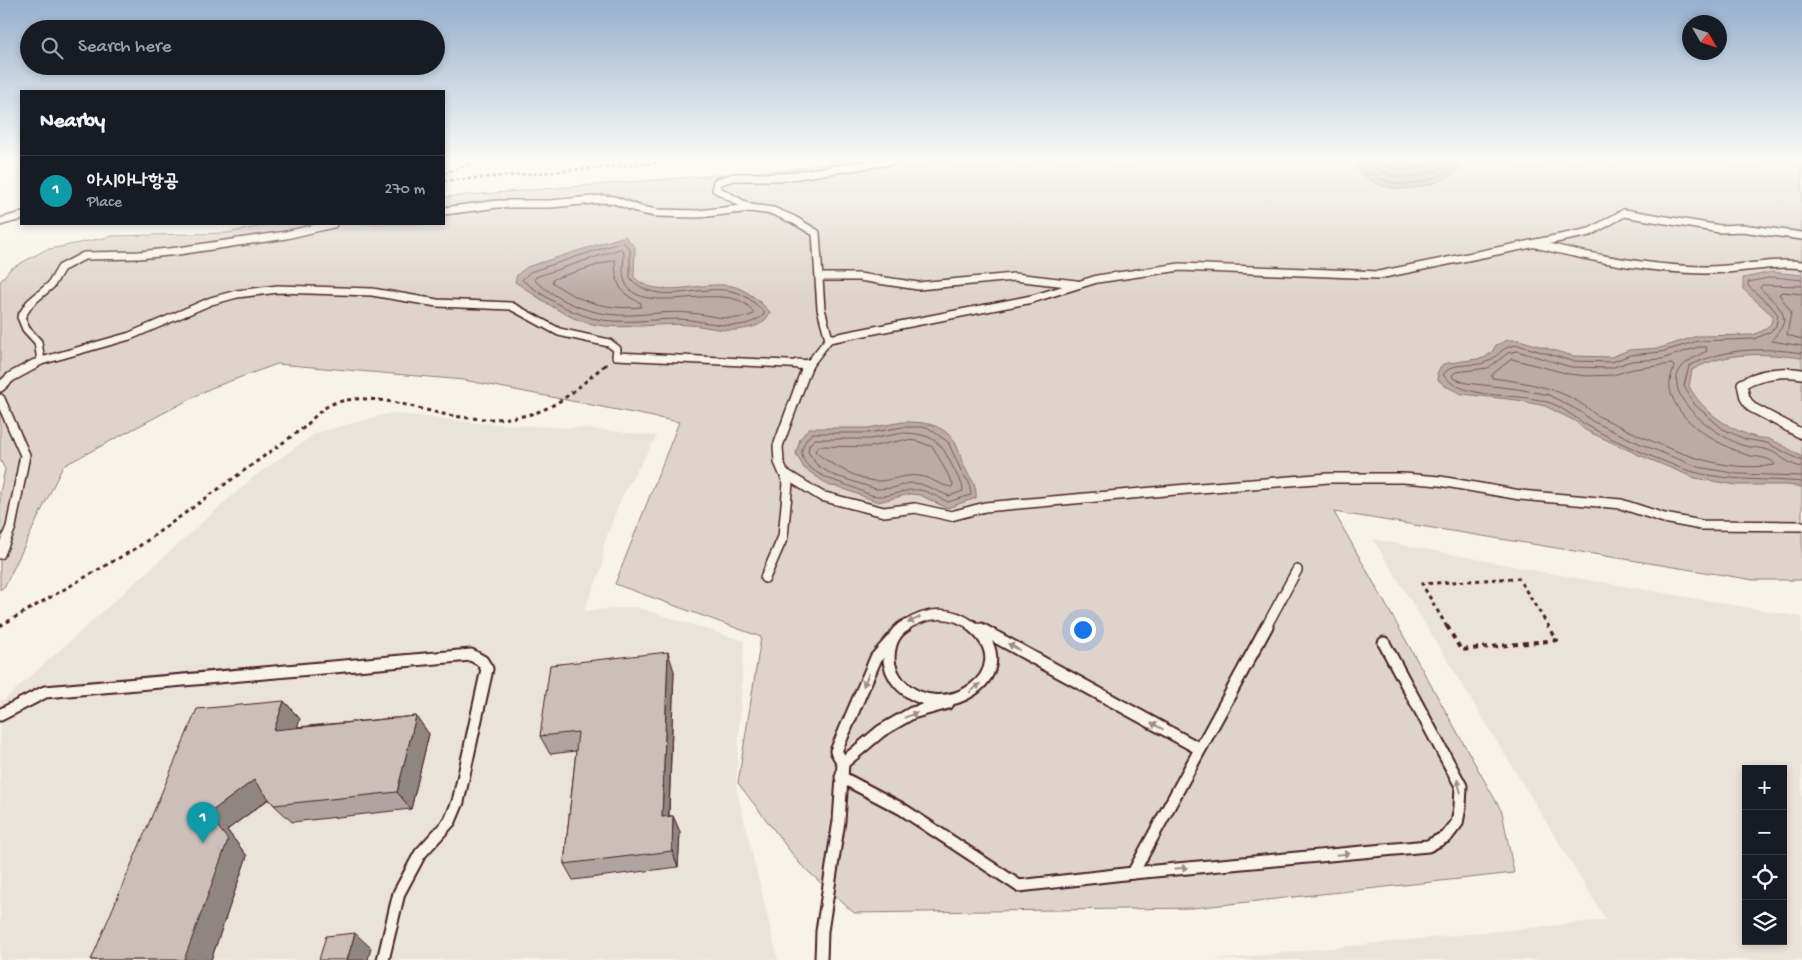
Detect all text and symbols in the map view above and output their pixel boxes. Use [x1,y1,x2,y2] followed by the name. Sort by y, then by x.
[1682,15,1727,60] north arrow
[20,20,445,75] search box
[38,34,66,62] icon: search
[78,36,172,59] text: Search here
[40,110,105,135] text: Nearby
[87,171,179,194] text: 아시아나항공
[53,181,59,200] text: 1
[385,181,425,200] text: 270 m
[87,194,122,213] text: Place
[907,616,921,624] one-way arrow
[1070,617,1096,643] your location
[1008,643,1021,652] one-way arrow
[862,673,870,688] one-way arrow
[969,682,981,694] one-way arrow
[904,711,919,719] one-way arrow
[1150,721,1164,730] one-way arrow
[1742,765,1787,945] map controls
[1742,765,1787,810] button: +
[1455,778,1463,794] one-way arrow
[187,802,219,843] pin: 1
[1742,810,1787,855] button: −
[1335,849,1351,857] one-way arrow
[1742,855,1787,900] button: locate
[1173,864,1189,872] one-way arrow
[1742,900,1787,945] button: layers

